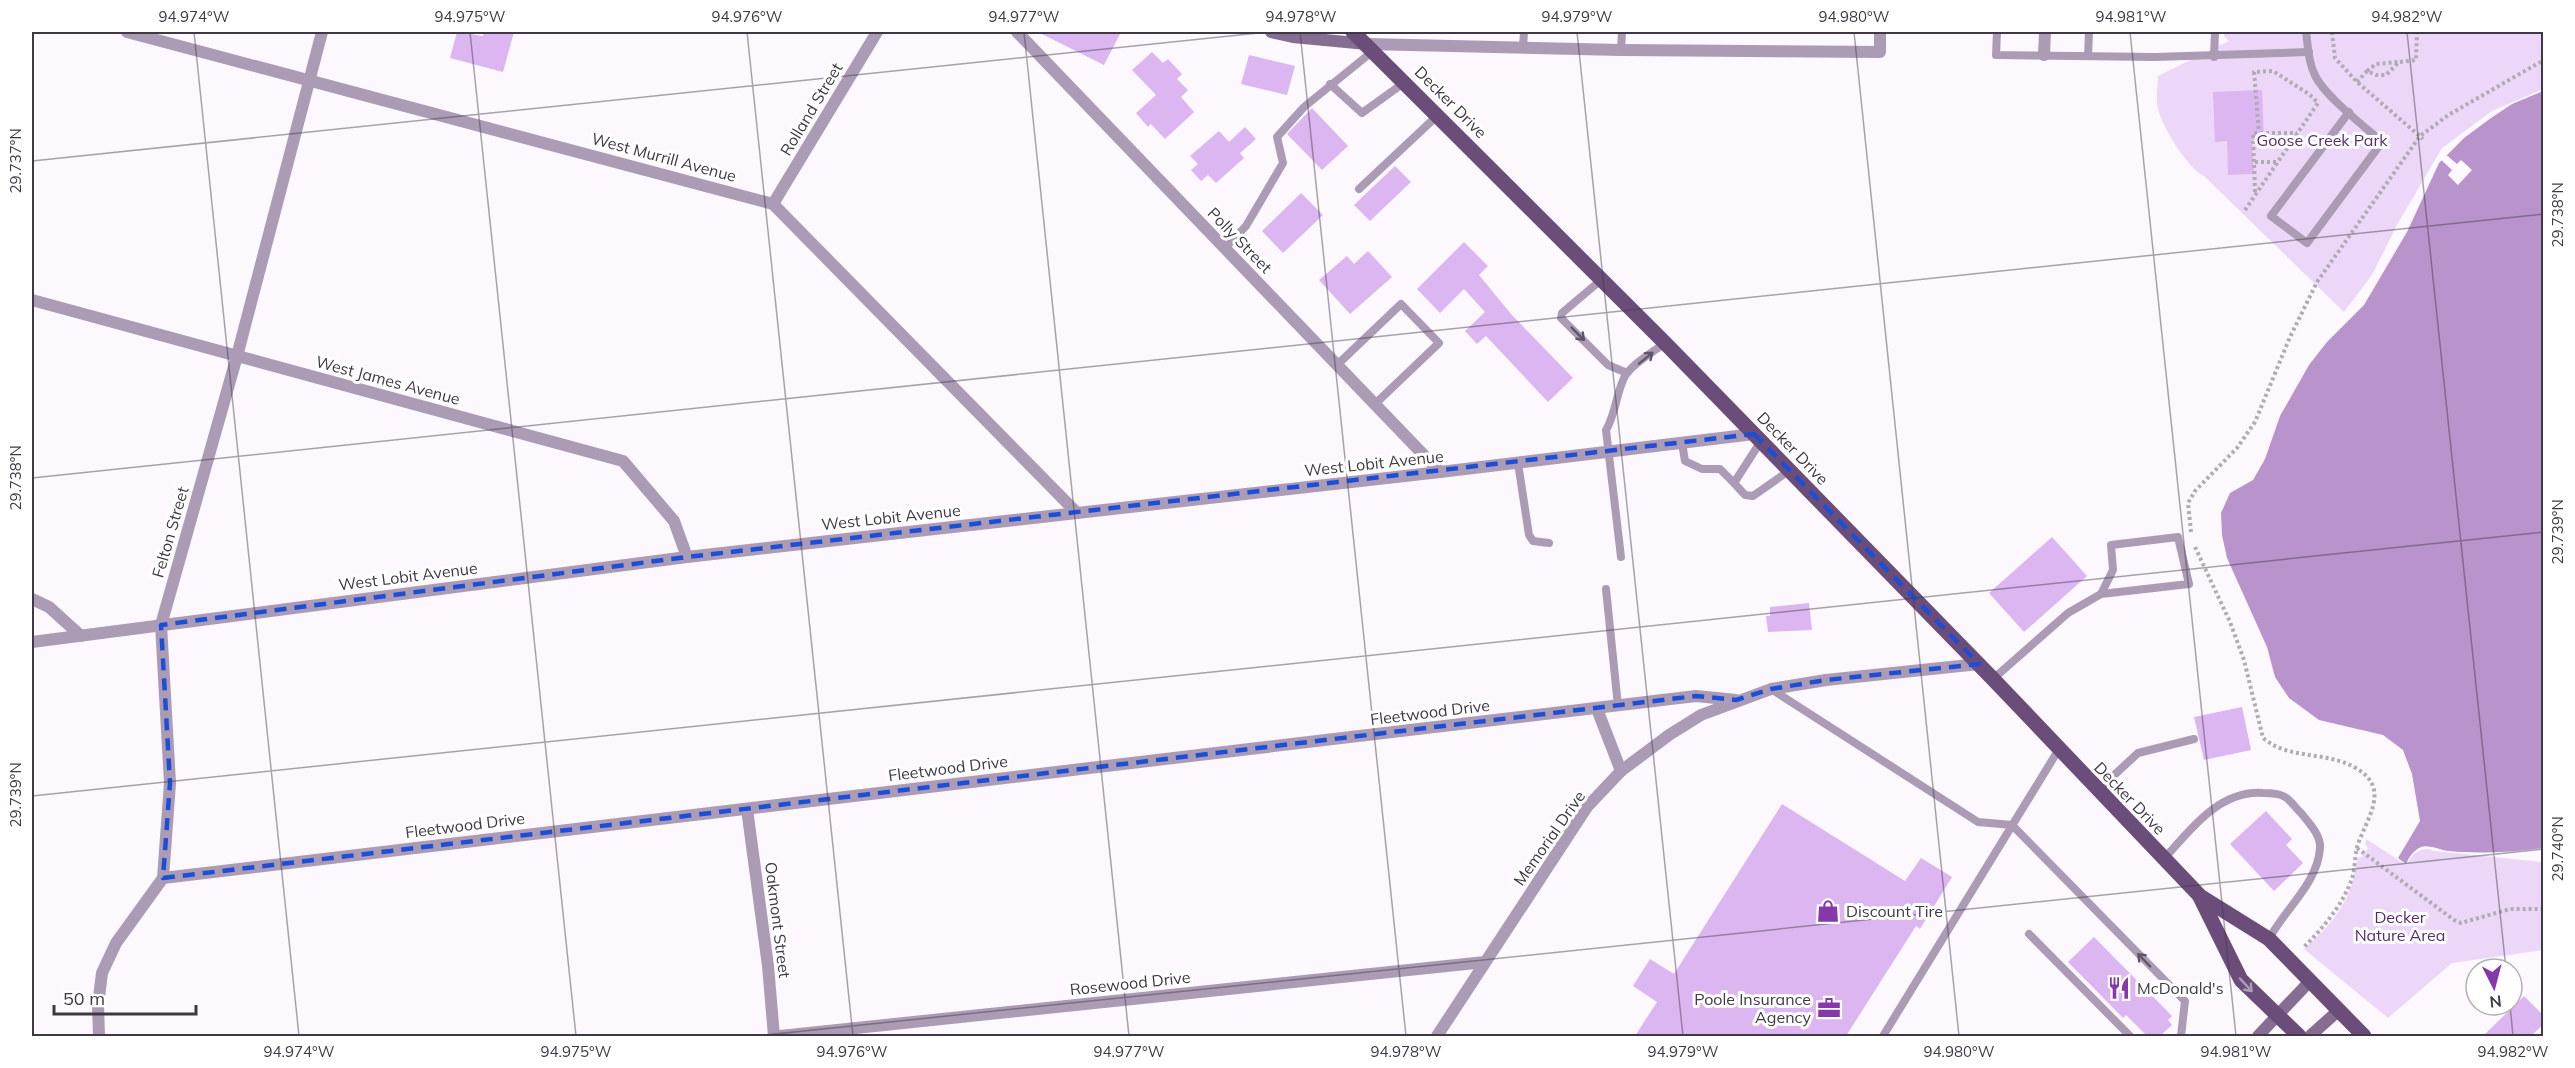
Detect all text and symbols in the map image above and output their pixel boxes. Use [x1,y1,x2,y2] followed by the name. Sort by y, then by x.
[159,7,230,26] text: 94.974°W
[435,7,506,26] text: 94.975°W
[712,7,783,26] text: 94.976°W
[989,7,1060,26] text: 94.977°W
[1266,7,1337,26] text: 94.978°W
[1542,7,1613,26] text: 94.979°W
[1819,7,1890,26] text: 94.980°W
[2096,7,2167,26] text: 94.981°W
[2372,7,2443,26] text: 94.982°W
[775,59,847,159] street label: Rolland Street
[1411,62,1491,142] street label: Decker Drive
[6,128,25,194] text: 29.737°N
[589,128,739,186] street label: West Murrill Avenue
[2257,130,2388,150] park label: Goose Creek Park
[2548,182,2567,248] text: 29.738°N
[1204,203,1277,277] street label: Polly Street
[1570,327,1585,342] one-way arrow
[314,351,462,409] street label: West James Avenue
[1638,351,1653,365] one-way arrow
[1753,407,1833,489] street label: Decker Drive
[6,445,25,511] text: 29.738°N
[1303,446,1445,480] street label: West Lobit Avenue
[147,484,193,580] street label: Felton Street
[2548,499,2567,565] text: 29.739°N
[820,500,962,534] street label: West Lobit Avenue
[337,558,479,594] street label: West Lobit Avenue
[1369,695,1491,729] street label: Fleetwood Drive
[887,751,1009,785] street label: Fleetwood Drive
[2090,757,2170,839] street label: Decker Drive
[6,762,25,828] text: 29.739°N
[1509,787,1589,889] street label: Memorial Drive
[404,808,526,842] street label: Fleetwood Drive
[2548,816,2567,882] text: 29.740°N
[761,861,795,980] street label: Oakmont Street
[1815,898,1841,924] shop icon: Discount Tire
[1846,901,1943,921] place label: Discount Tire
[2355,907,2445,945] park label: Decker Nature Area
[2137,952,2151,967] one-way arrow
[2464,957,2524,1017] north arrow
[1069,967,1191,999] street label: Rosewood Drive
[2106,975,2132,1001] restaurant icon: McDonald's
[2239,977,2253,992] one-way arrow
[54,978,196,1016] scale bar
[2137,978,2224,998] place label: McDonald's
[63,987,105,1010] text: 50 m
[1694,989,1811,1027] place label: Poole Insurance Agency
[2489,991,2503,1012] text: N
[1816,995,1842,1021] office icon: Poole Insurance Agency
[264,1042,335,1061] text: 94.974°W
[541,1042,612,1061] text: 94.975°W
[817,1042,888,1061] text: 94.976°W
[1094,1042,1165,1061] text: 94.977°W
[1371,1042,1442,1061] text: 94.978°W
[1648,1042,1719,1061] text: 94.979°W
[1924,1042,1995,1061] text: 94.980°W
[2201,1042,2272,1061] text: 94.981°W
[2478,1042,2549,1061] text: 94.982°W

